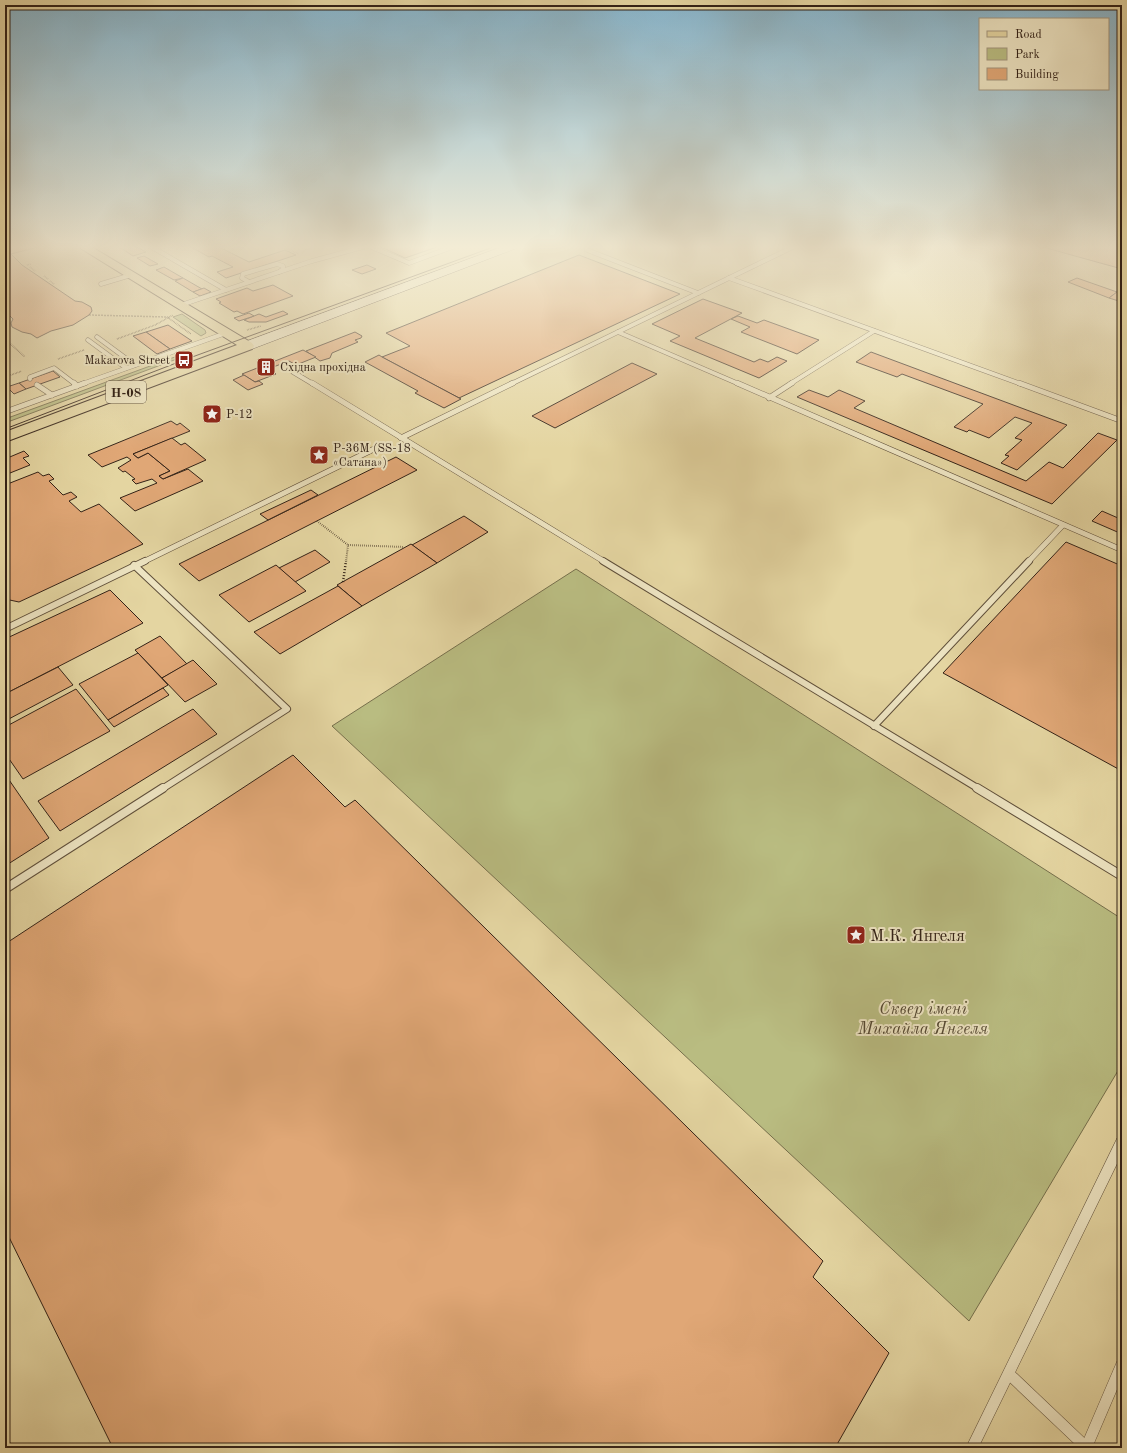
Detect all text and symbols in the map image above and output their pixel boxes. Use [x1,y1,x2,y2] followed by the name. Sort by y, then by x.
[979,18,1109,90] legend
[1015,29,1042,41] text: Road
[1015,49,1040,61] text: Park
[1015,69,1059,81] text: Building
[173,349,195,371] bus stop icon: Makarova Street
[84,355,170,367] place label: Makarova Street
[255,356,277,378] building icon: Східна прохідна
[280,361,366,374] place label: Східна прохідна
[106,381,146,403] road number: Н-08
[201,403,223,425] place icon: Р-12
[226,409,253,421] place label: Р-12
[333,442,411,469] place label: Р-36М (SS-18 «Сатана»)
[308,444,330,466] place icon: Р-36М (SS-18 «Сатана»)
[845,924,867,946] place icon: М.К. Янгеля
[870,928,965,945] place label: М.К. Янгеля
[857,1001,988,1038] park label: Сквер імені Михайла Янгеля

